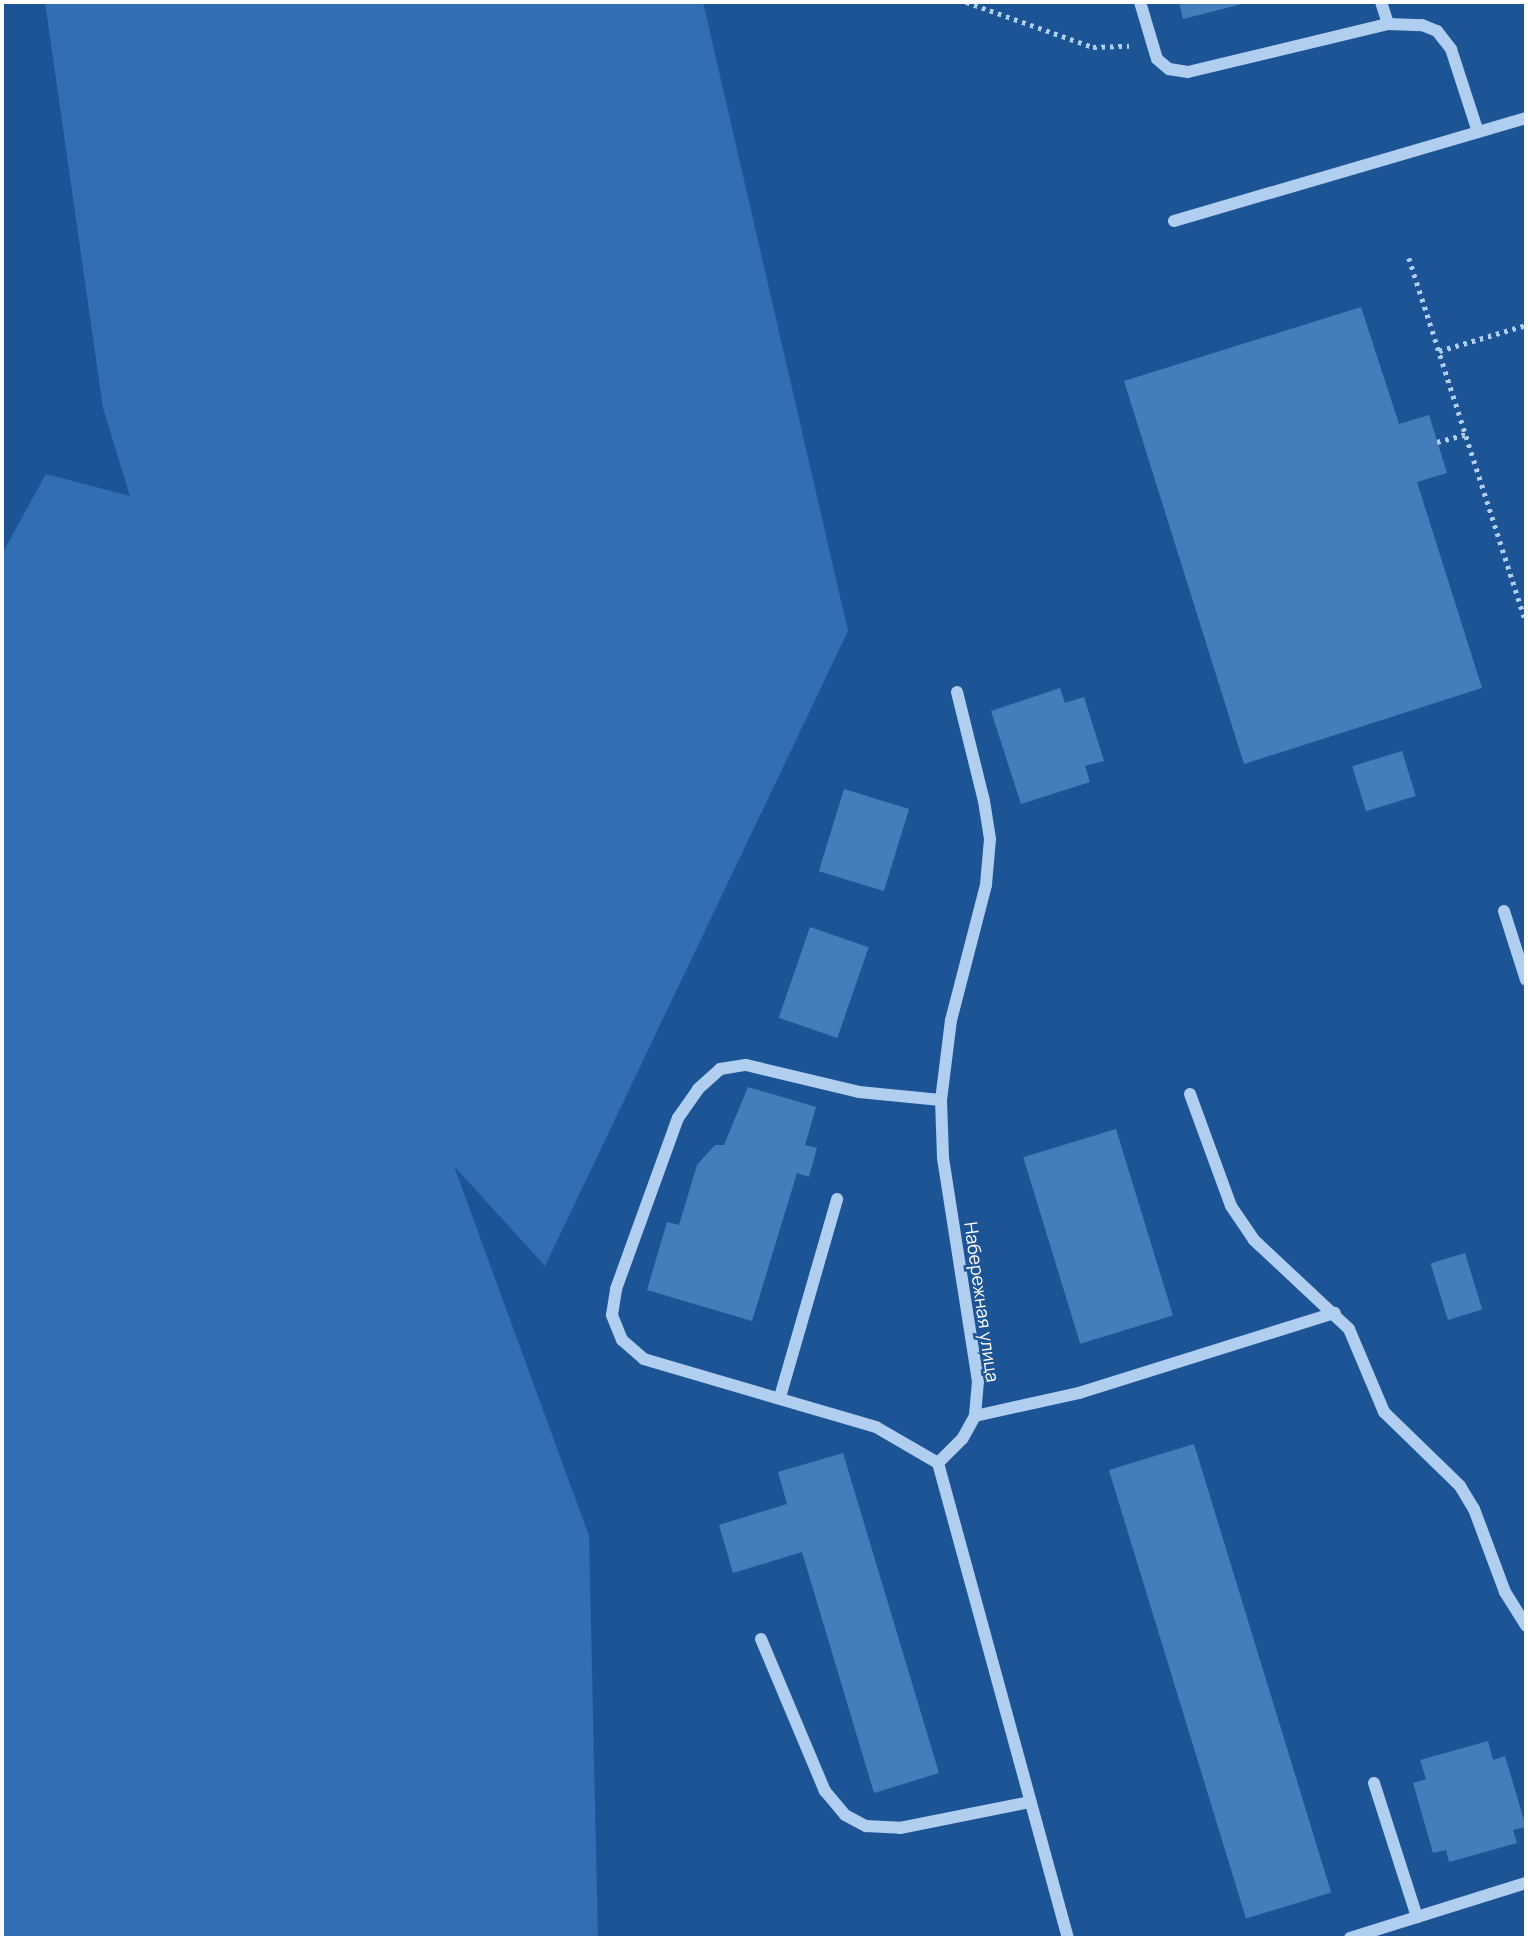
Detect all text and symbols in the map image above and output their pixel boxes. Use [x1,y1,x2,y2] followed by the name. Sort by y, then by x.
[960,1220,1004,1384] street label: Набережная улица

